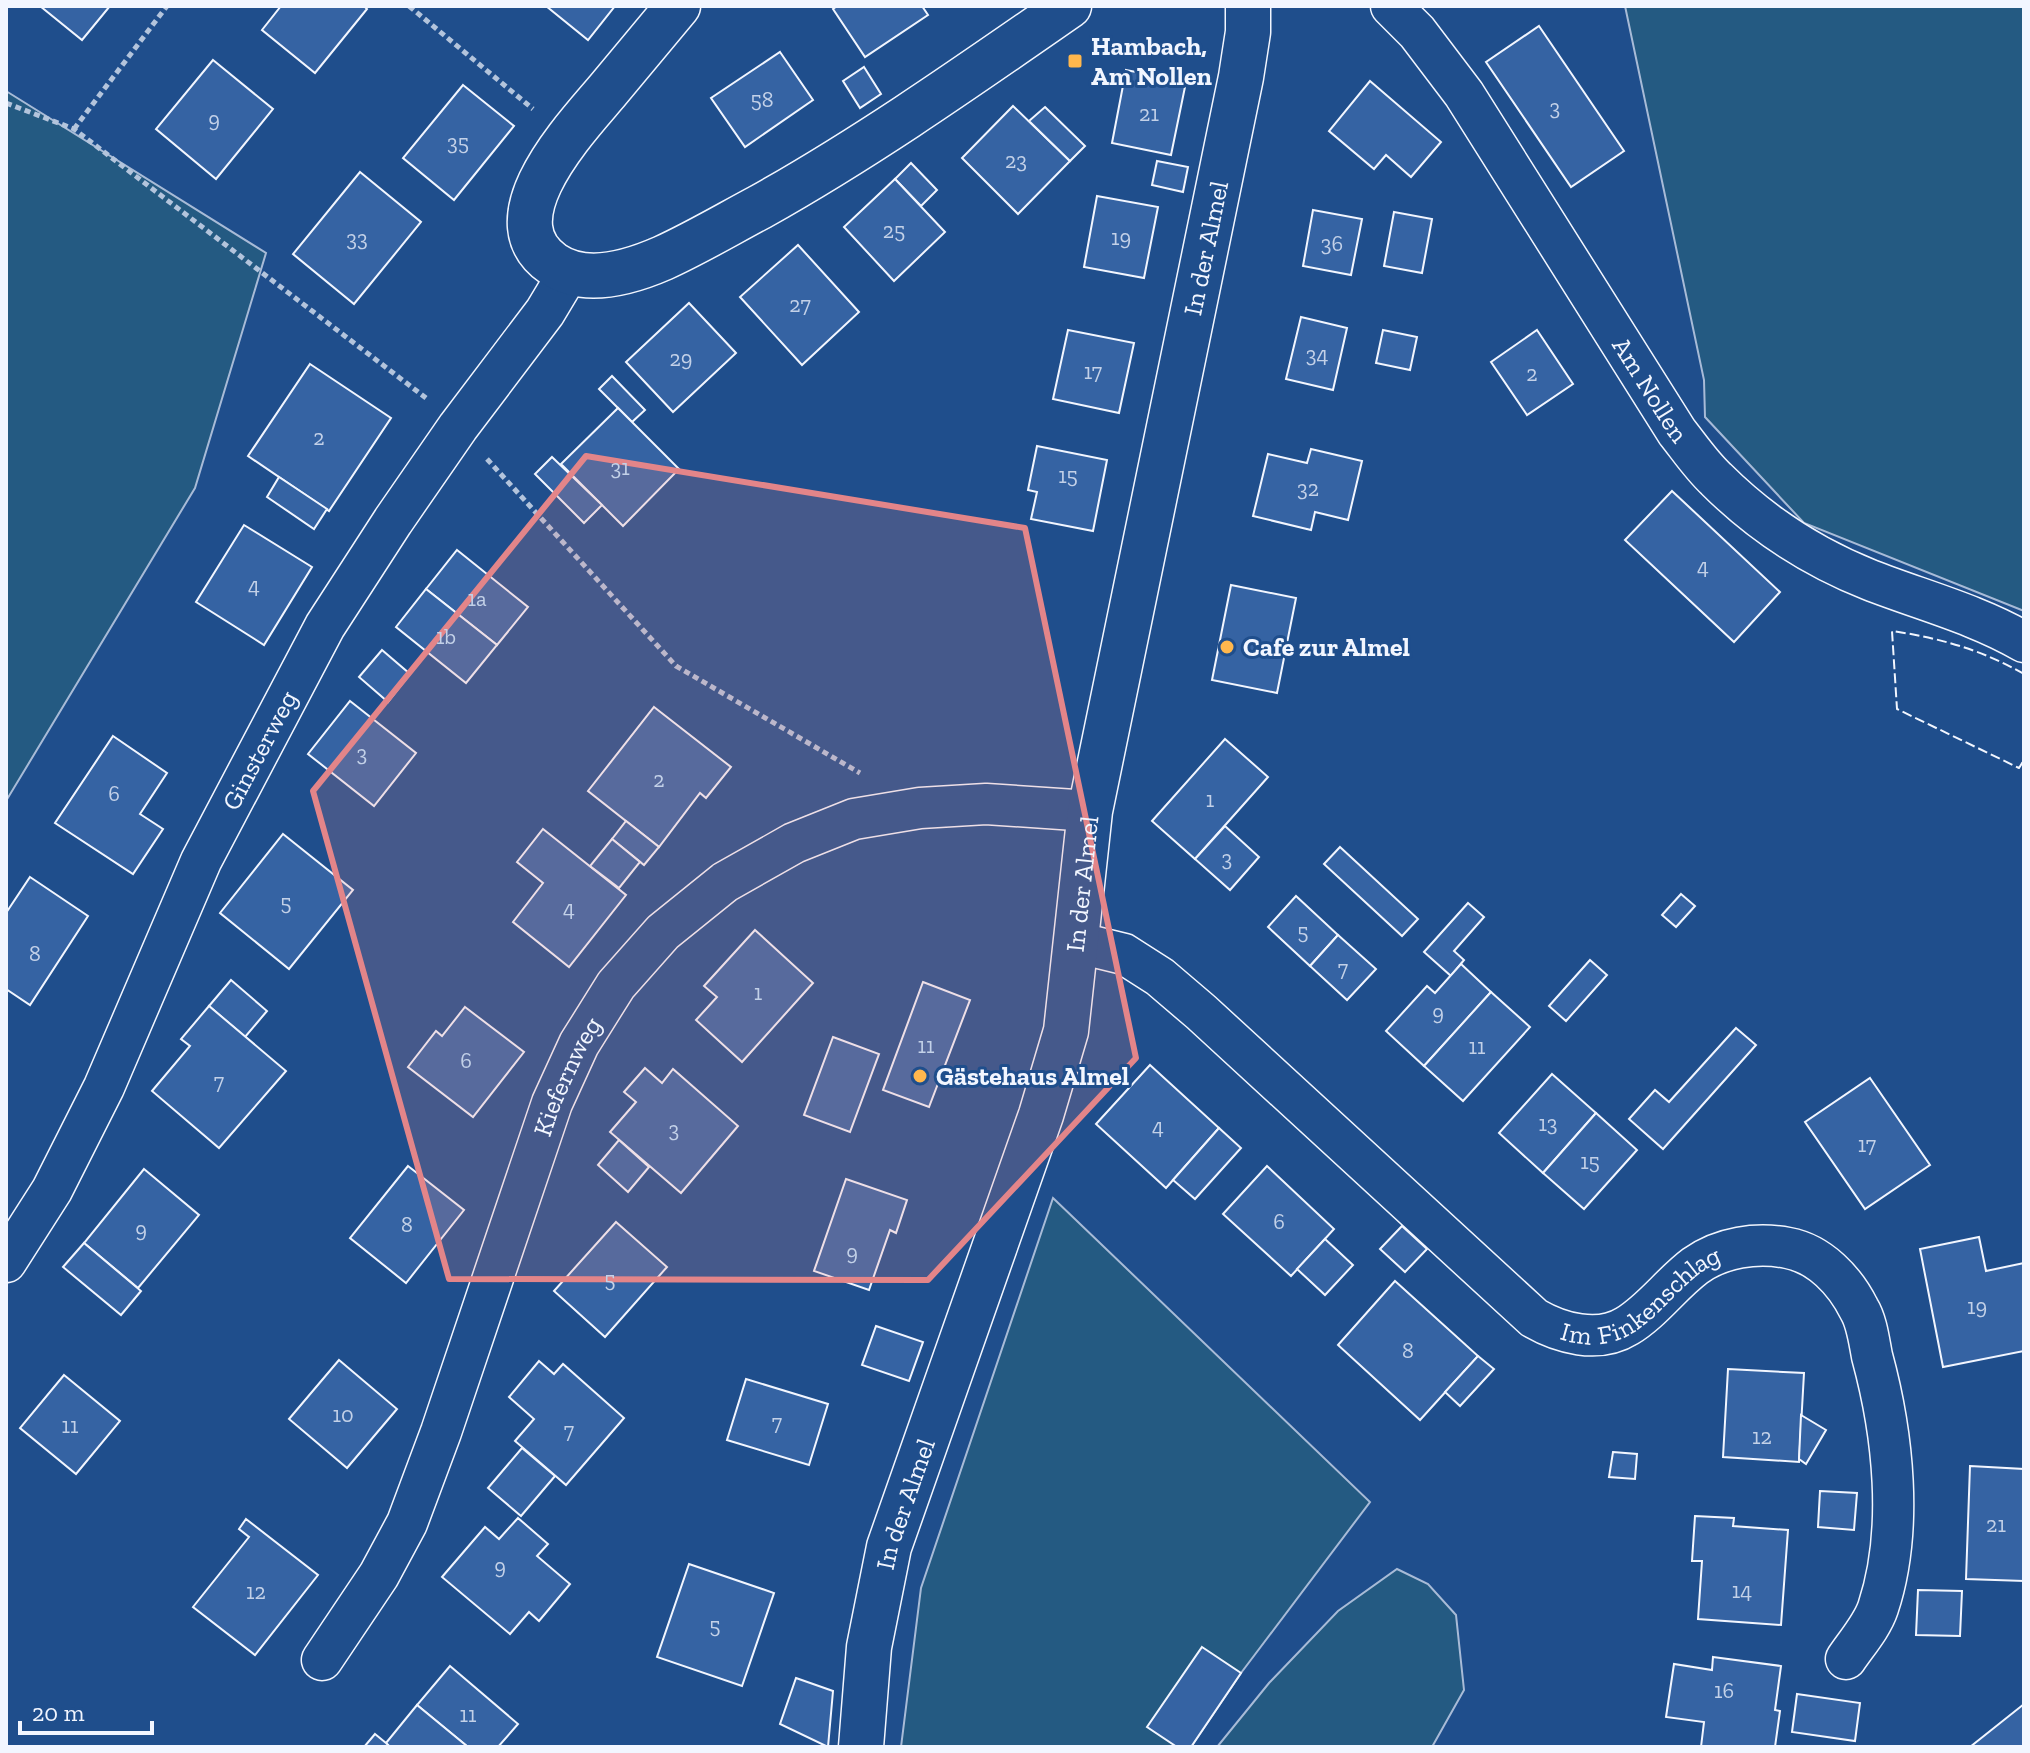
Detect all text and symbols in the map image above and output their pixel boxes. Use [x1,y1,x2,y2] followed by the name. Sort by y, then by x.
[1091,30,1213,92] place label: Hambach, Am Nollen
[1066,52,1084,70] marker: Hambach, Am Nollen
[750,86,774,113] house number: 58
[1550,94,1560,121] house number: 3
[1139,100,1159,127] house number: 21
[208,106,220,133] house number: 9
[447,129,469,156] house number: 35
[1005,147,1027,174] house number: 23
[1176,178,1235,318] street label: In der Almel
[883,217,905,244] house number: 25
[1111,224,1131,251] house number: 19
[346,225,368,252] house number: 33
[1321,230,1343,257] house number: 36
[789,291,811,318] house number: 27
[1605,331,1695,449] street label: Am Nollen
[1306,341,1328,368] house number: 34
[669,345,693,372] house number: 29
[1084,358,1103,385] house number: 17
[1526,360,1538,387] house number: 2
[313,424,325,451] house number: 2
[610,454,630,481] house number: 31
[1058,462,1078,489] house number: 15
[1297,475,1319,502] house number: 32
[1697,553,1709,580] house number: 4
[248,572,260,599] house number: 4
[467,585,487,612] house number: 1a
[436,623,456,650] house number: 1b
[1243,631,1410,663] place label: Cafe zur Almel
[1218,638,1236,656] marker: Cafe zur Almel
[215,685,304,815] street label: Ginsterweg
[357,740,367,767] house number: 3
[653,766,665,793] house number: 2
[108,780,120,807] house number: 6
[1206,786,1215,813] house number: 1
[1059,814,1105,953] street label: In der Almel
[1222,845,1232,872] house number: 3
[280,889,292,916] house number: 5
[563,895,575,922] house number: 4
[1297,918,1309,945] house number: 5
[29,940,41,967] house number: 8
[1338,955,1349,982] house number: 7
[754,979,763,1006] house number: 1
[1432,999,1444,1026] house number: 9
[526,1011,608,1140] street label: Kiefernweg
[918,1032,935,1059] house number: 11
[1469,1033,1486,1060] house number: 11
[460,1047,472,1074] house number: 6
[936,1060,1129,1092] place label: Gästehaus Almel
[911,1067,929,1085] marker: Gästehaus Almel
[214,1068,225,1095] house number: 7
[1538,1110,1558,1137] house number: 13
[1152,1113,1164,1140] house number: 4
[669,1116,679,1143] house number: 3
[1858,1131,1877,1158] house number: 17
[1580,1148,1600,1175] house number: 15
[1273,1208,1285,1235] house number: 6
[401,1211,413,1238] house number: 8
[135,1216,147,1243] house number: 9
[846,1239,858,1266] house number: 9
[1557,1239,1725,1352] street label: Im Finkenschlag
[604,1266,616,1293] house number: 5
[1967,1293,1987,1320] house number: 19
[1402,1337,1414,1364] house number: 8
[332,1401,354,1428] house number: 10
[772,1409,783,1436] house number: 7
[62,1412,79,1439] house number: 11
[564,1417,575,1444] house number: 7
[1752,1423,1772,1450] house number: 12
[869,1434,942,1572] street label: In der Almel
[1986,1511,2006,1538] house number: 21
[494,1553,506,1580] house number: 9
[1732,1577,1752,1604] house number: 14
[246,1578,266,1605] house number: 12
[709,1612,721,1639] house number: 5
[1714,1677,1734,1704] house number: 16
[20,1685,152,1735] scale bar
[32,1698,85,1727] text: 20 m
[460,1701,477,1728] house number: 11

